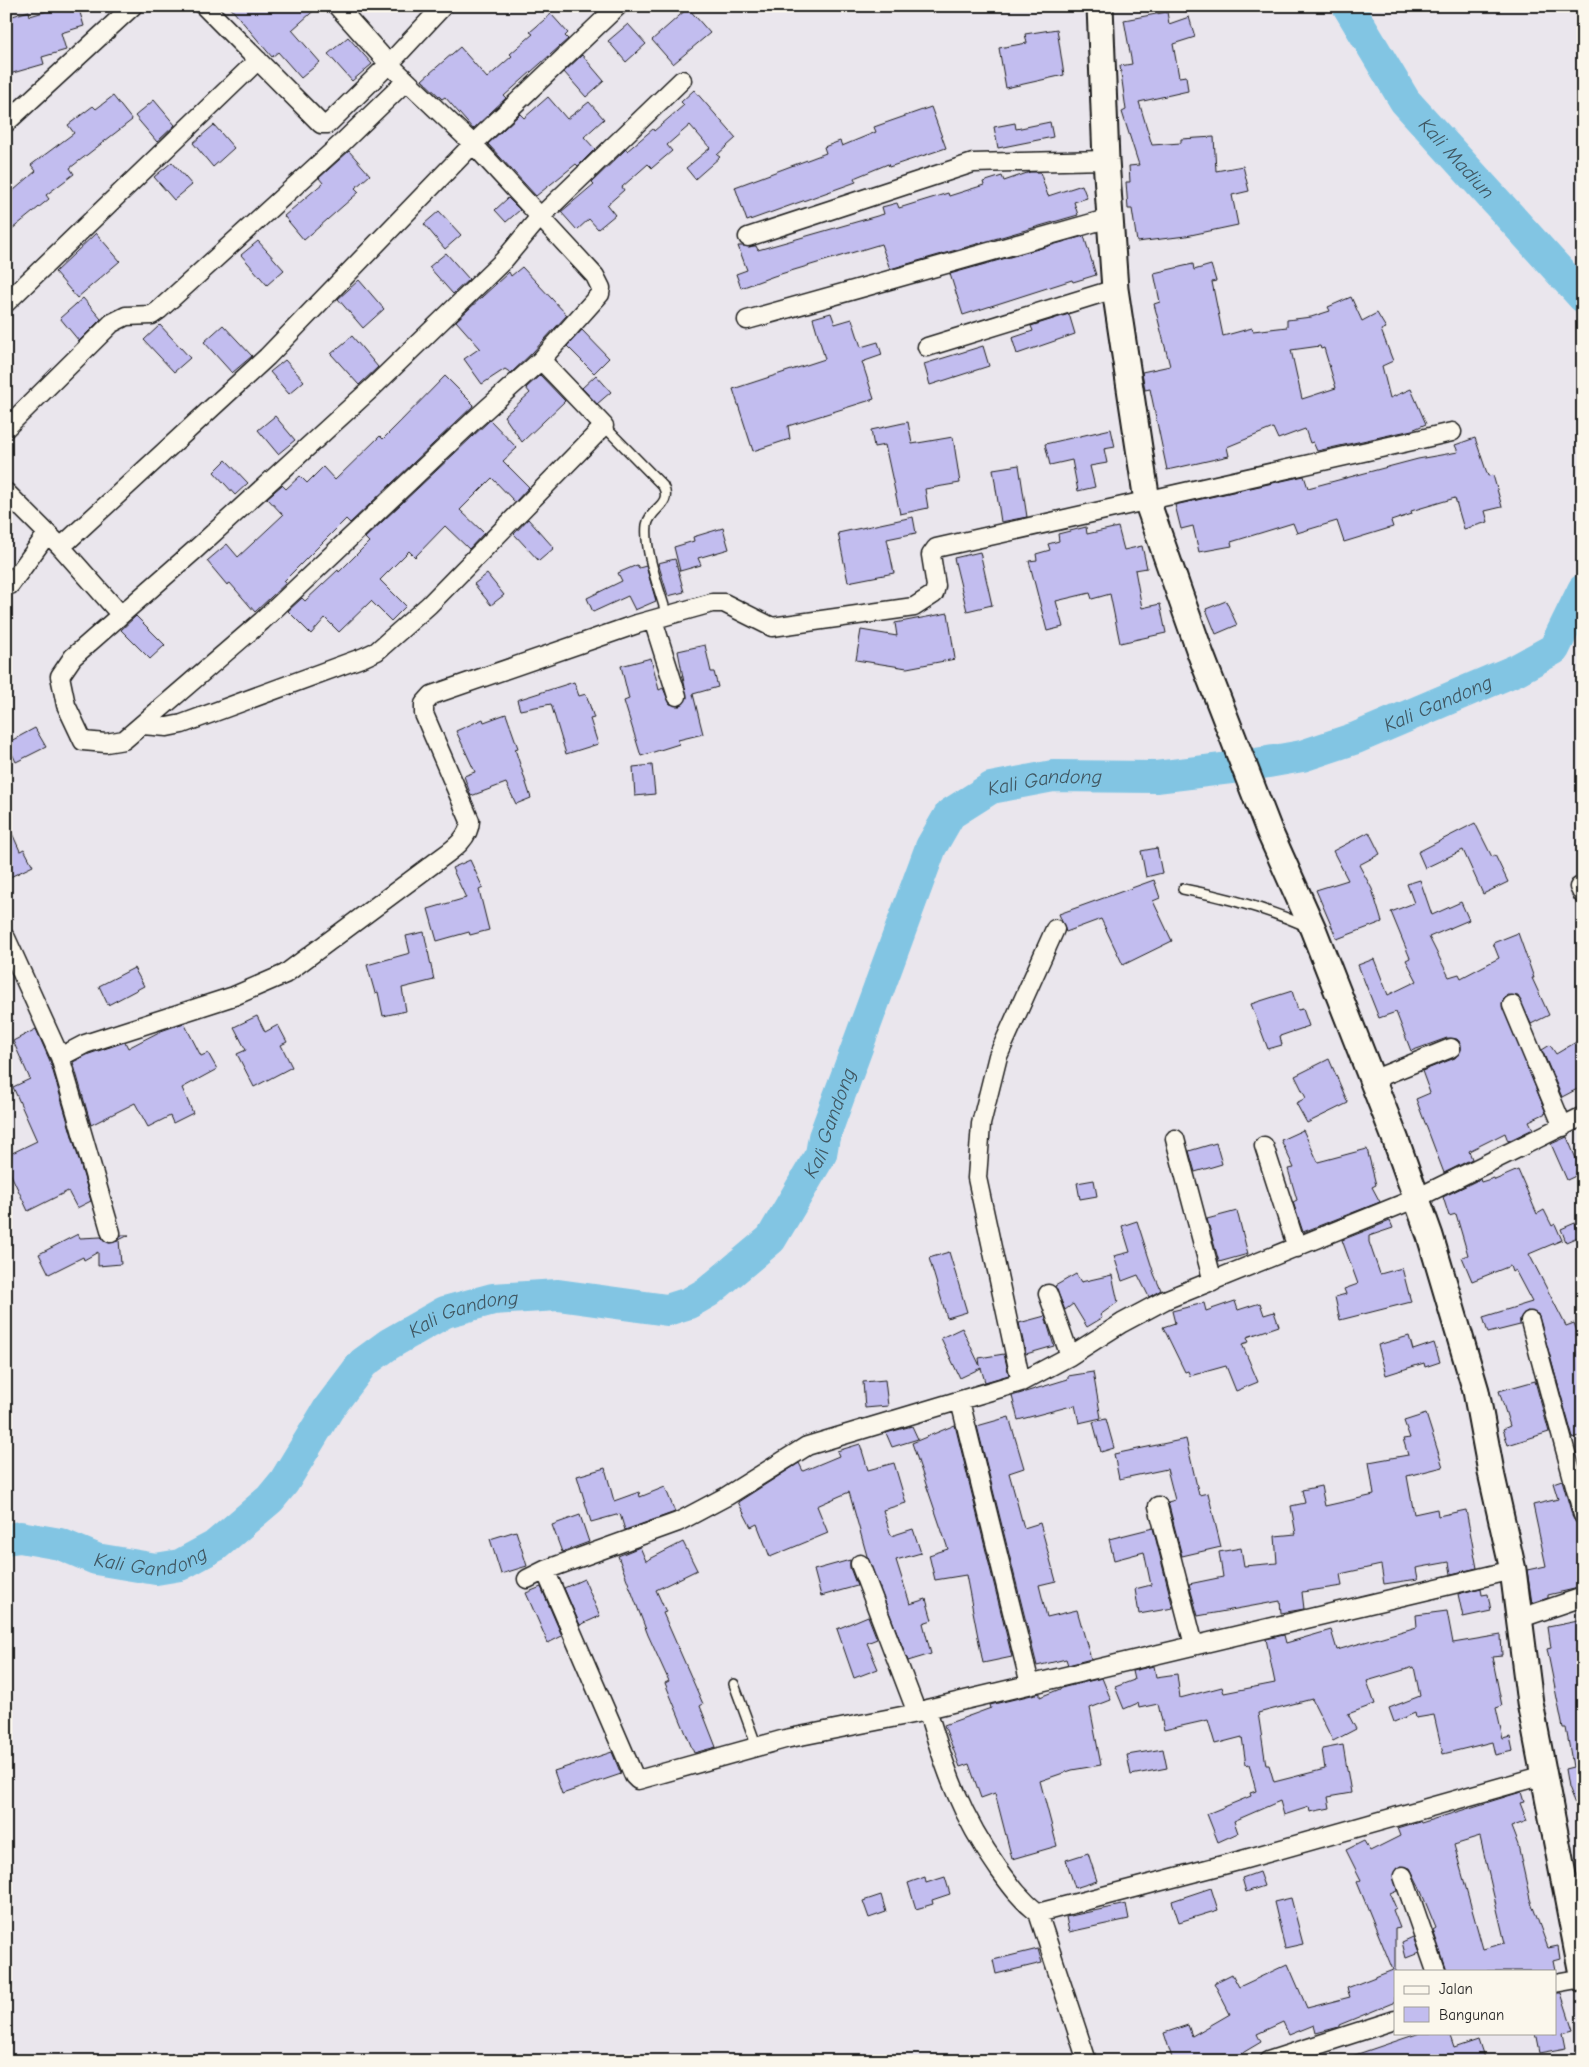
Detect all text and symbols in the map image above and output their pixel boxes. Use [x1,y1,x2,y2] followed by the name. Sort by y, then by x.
[1414,113,1499,203] water label: Kali Madiun
[1380,670,1495,736] water label: Kali Gandong
[985,764,1102,800] water label: Kali Gandong
[798,1065,860,1182] water label: Kali Gandong
[404,1286,519,1342] water label: Kali Gandong
[93,1541,211,1580] water label: Kali Gandong
[1394,1970,1556,2034] legend
[1439,1980,1473,1998] text: Jalan
[1439,2006,1504,2024] text: Bangunan

